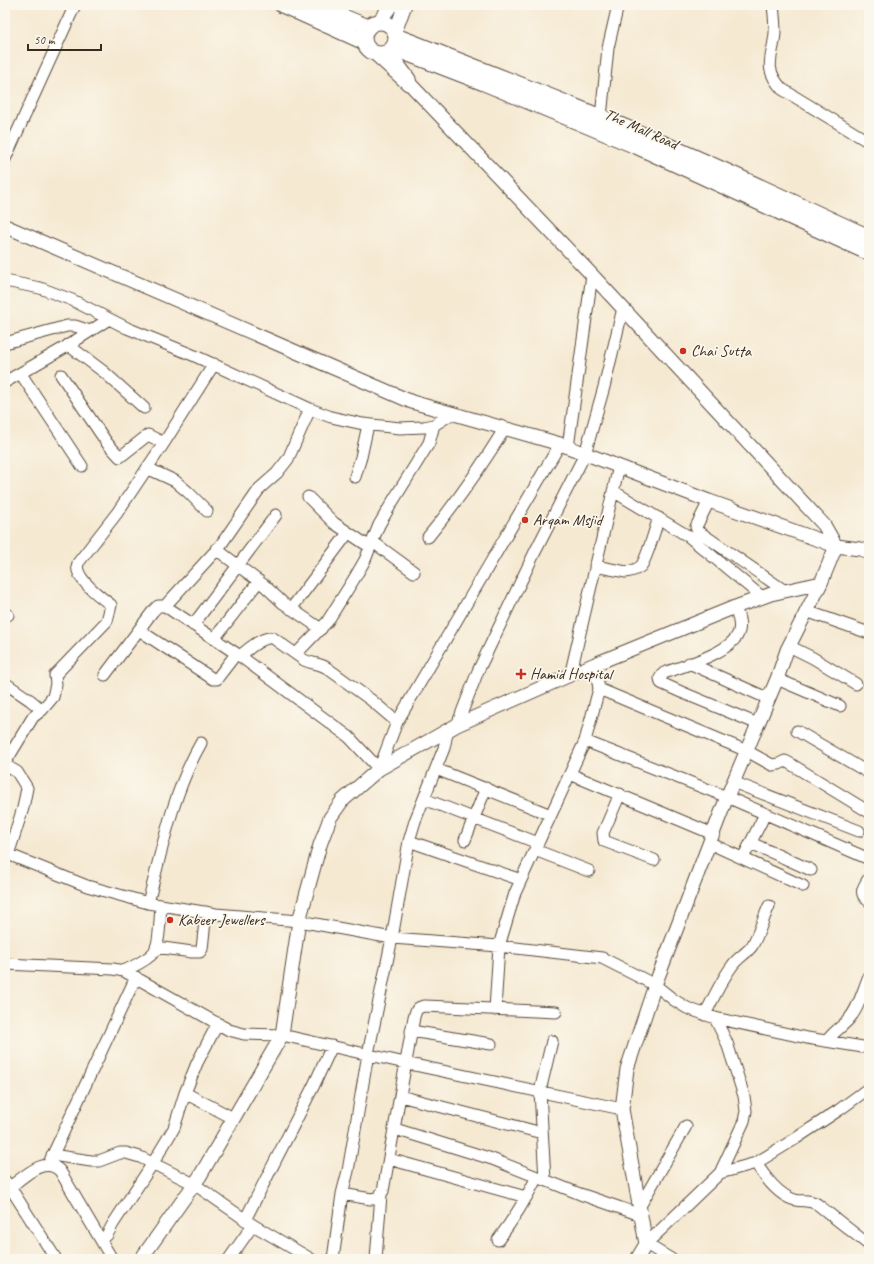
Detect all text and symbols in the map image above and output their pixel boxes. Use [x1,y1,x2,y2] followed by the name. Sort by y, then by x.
[28,26,101,52] scale bar
[34,32,56,48] text: 50 m
[601,104,683,155] street label: The Mall Road
[691,341,752,361] place label: Chai Sutta
[678,346,688,356] marker: Chai Sutta
[533,510,605,530] place label: Arqam Msjid
[520,515,530,525] marker: Arqam Msjid
[530,664,615,684] place label: Hamid Hospital
[515,668,527,680] marker: Hamid Hospital
[178,910,266,930] place label: Kabeer Jewellers
[165,915,175,925] marker: Kabeer Jewellers

